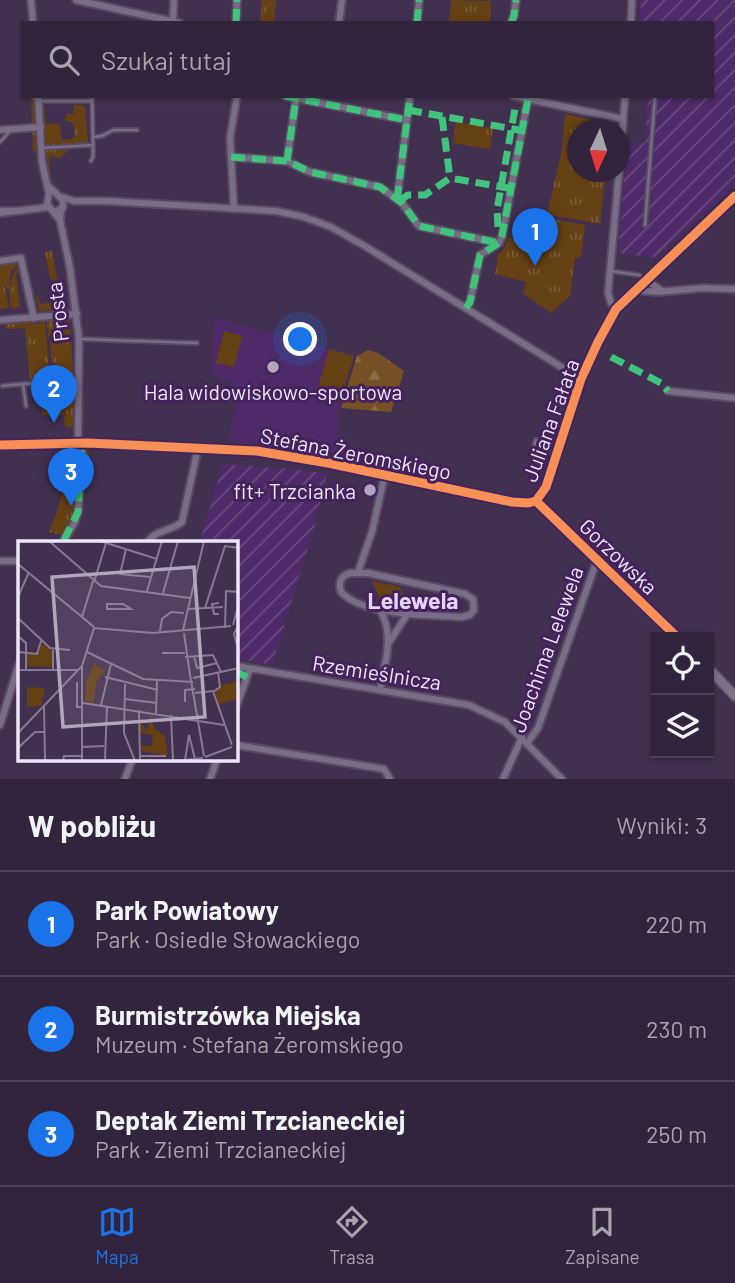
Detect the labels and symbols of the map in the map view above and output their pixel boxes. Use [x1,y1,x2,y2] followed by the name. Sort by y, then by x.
[567,119,630,182] north arrow
[512,208,558,266] pin: 1
[41,281,73,343] street label: Prosta
[283,322,317,356] your location
[516,355,584,485] street label: Juliana Fałata
[265,359,281,375] marker: Hala widowiskowo-sportowa
[31,365,77,423] pin: 2
[144,379,402,404] place label: Hala widowiskowo-sportowa
[259,422,453,484] street label: Stefana Żeromskiego
[48,448,94,506] pin: 3
[234,478,356,503] place label: fit+ Trzcianka
[362,482,378,498] marker: fit+ Trzcianka
[575,513,663,599] street label: Gorzowska
[18,541,238,762] inset map
[504,563,588,735] street label: Joachima Lelewela
[368,586,458,614] district label: Lelewela
[311,649,443,695] street label: Rzemieślnicza

